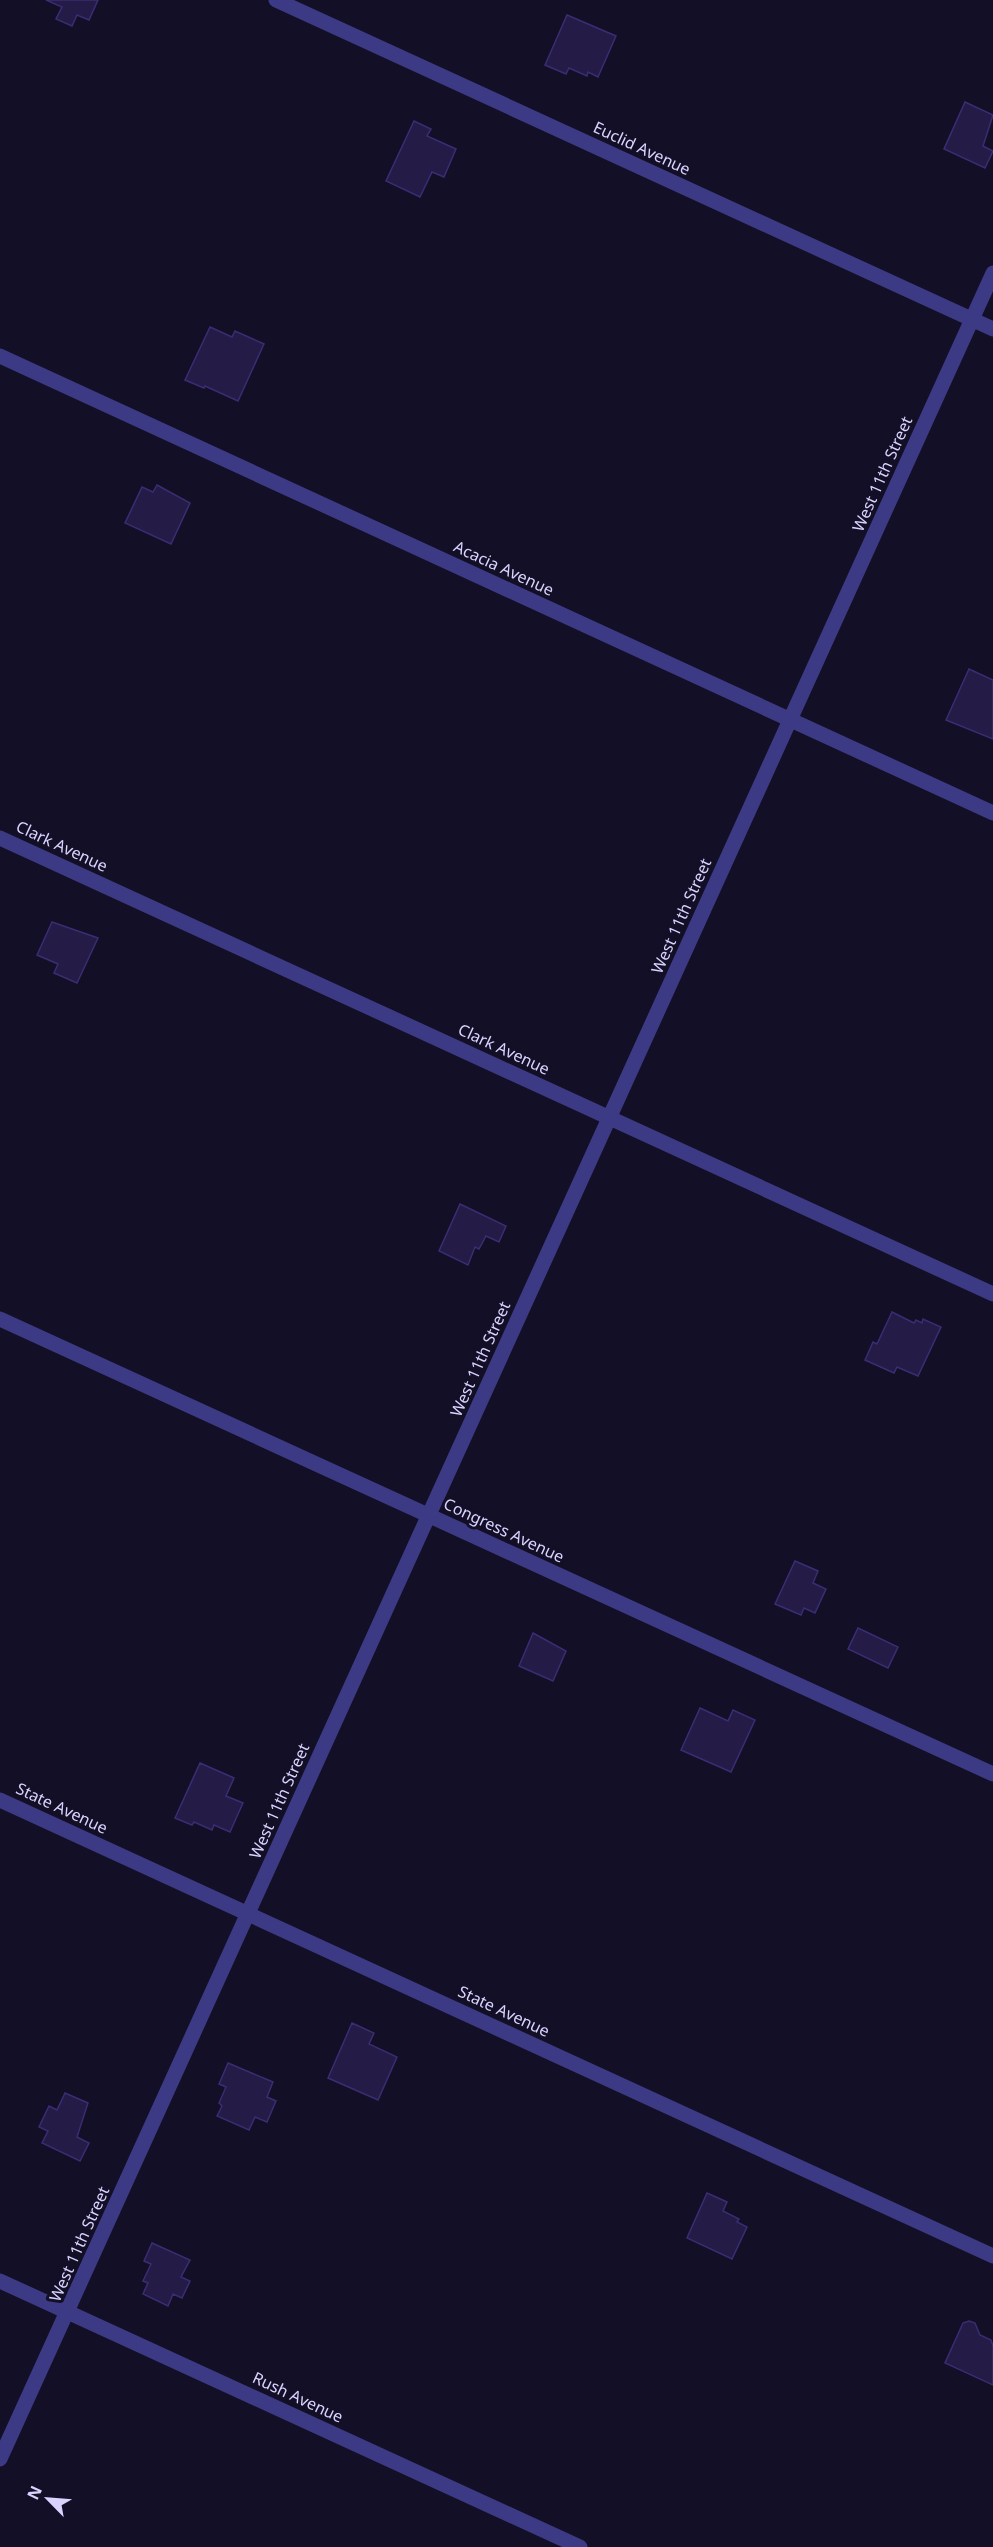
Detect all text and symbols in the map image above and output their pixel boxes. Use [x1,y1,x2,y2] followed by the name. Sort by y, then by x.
[590,116,694,180] street label: Euclid Avenue
[847,413,917,535] street label: West 11th Street
[450,535,558,601] street label: Acacia Avenue
[13,815,111,877] street label: Clark Avenue
[646,855,716,977] street label: West 11th Street
[455,1018,553,1080] street label: Clark Avenue
[445,1298,515,1420] street label: West 11th Street
[440,1492,568,1568] street label: Congress Avenue
[244,1740,314,1862] street label: West 11th Street
[13,1777,111,1839] street label: State Avenue
[455,1980,553,2042] street label: State Avenue
[44,2183,114,2305] street label: West 11th Street
[249,2366,347,2428] street label: Rush Avenue
[18,2469,78,2529] north arrow
[22,2482,47,2503] text: N

